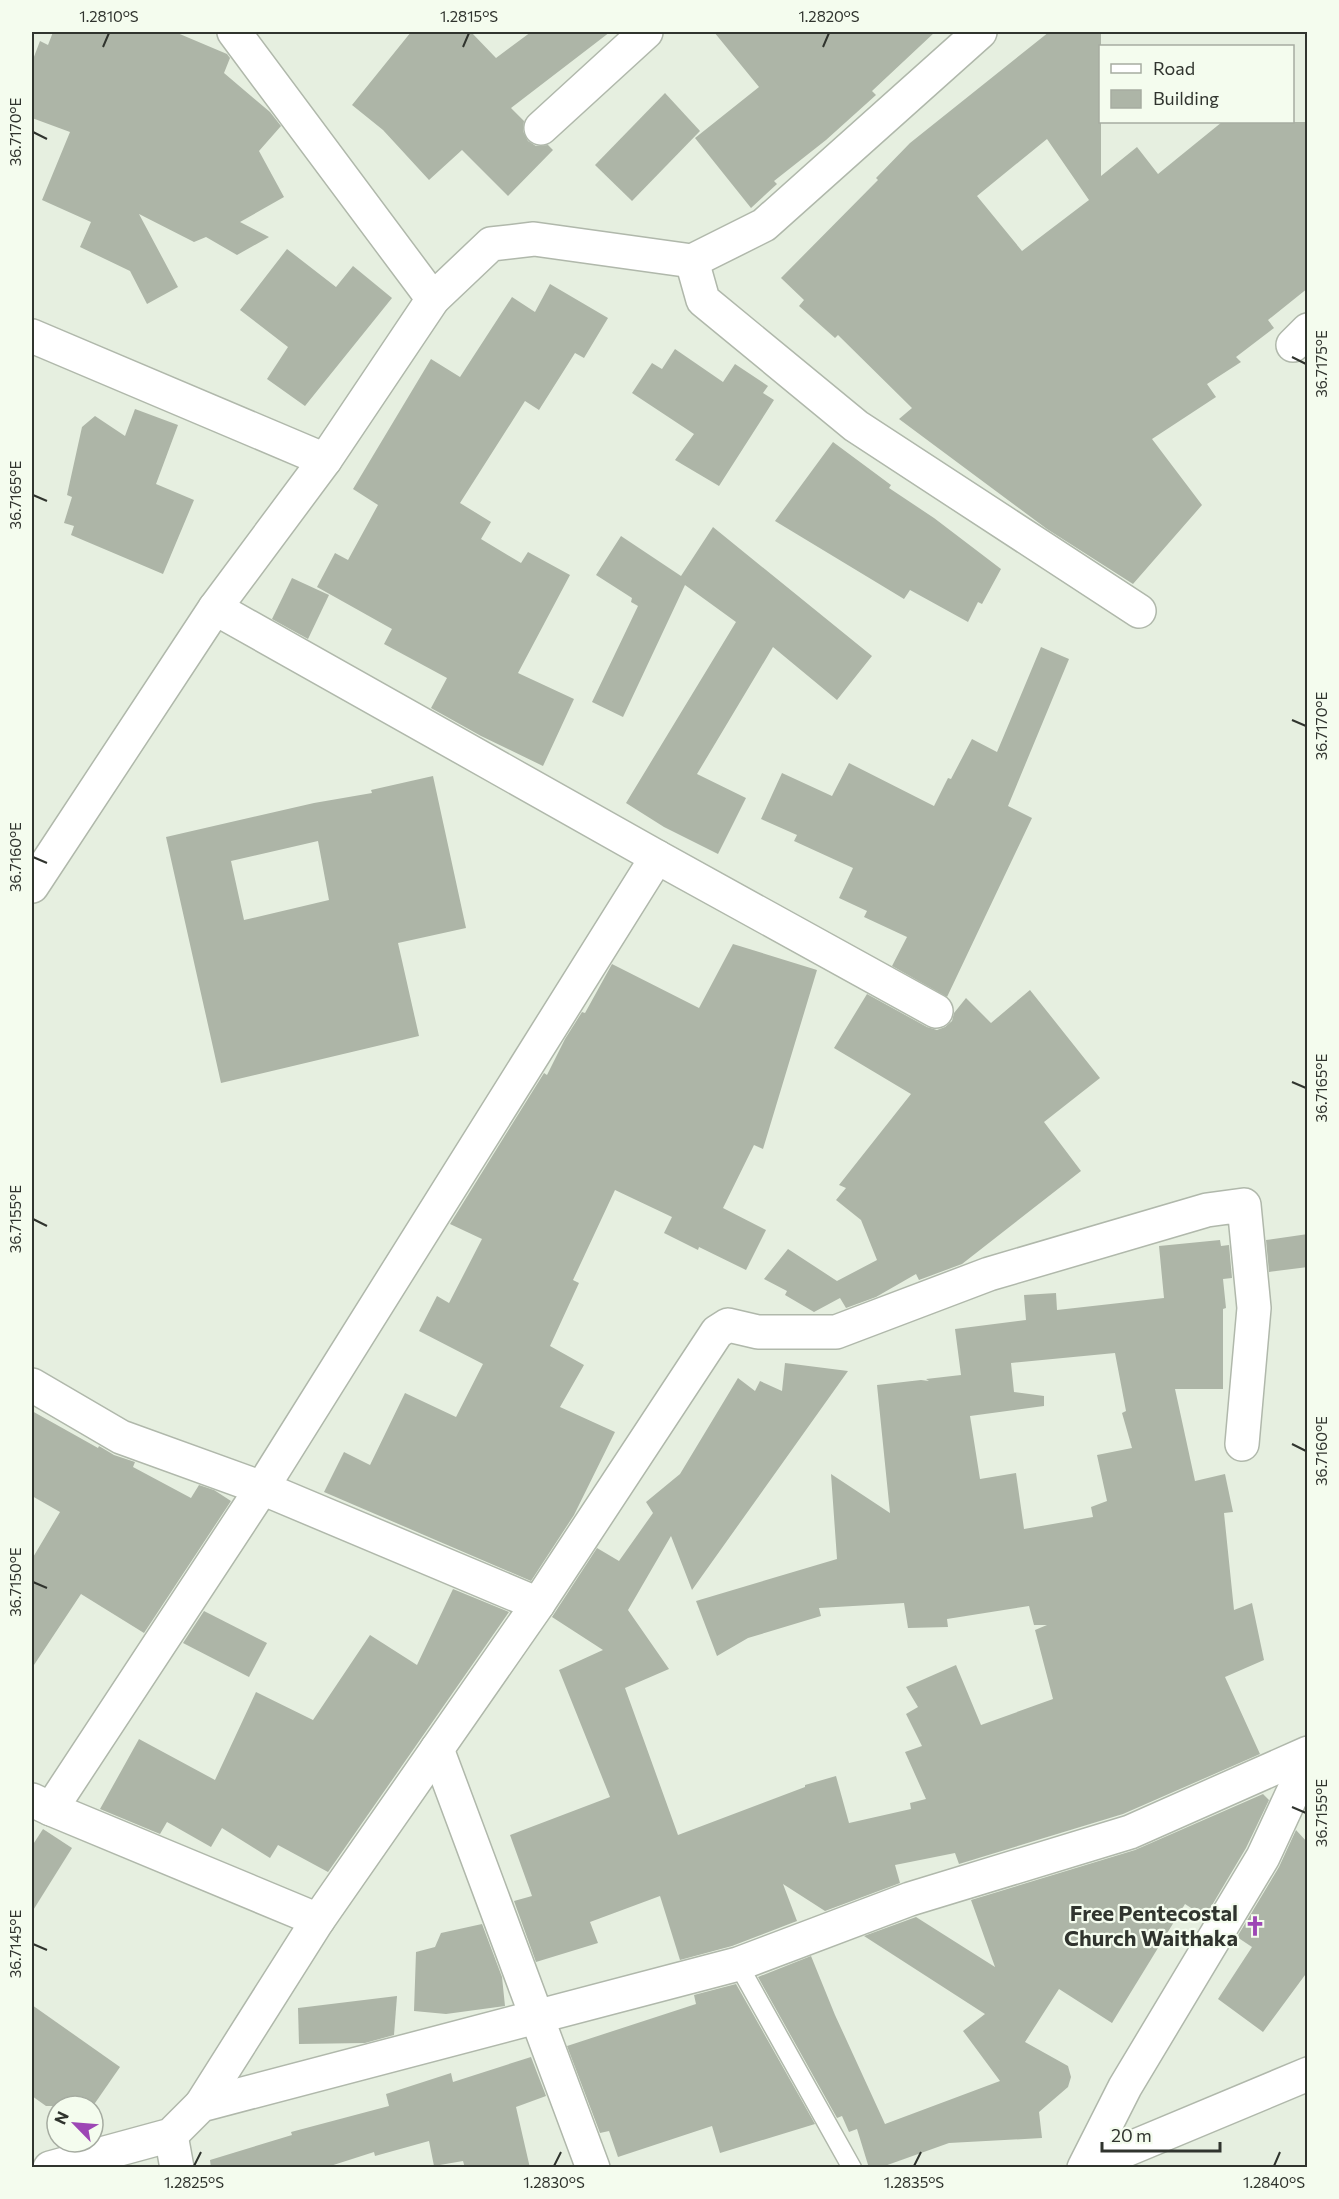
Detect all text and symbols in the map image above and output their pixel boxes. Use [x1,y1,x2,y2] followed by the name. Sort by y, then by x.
[79,7,139,25] text: 1.2810°S
[440,7,498,25] text: 1.2815°S
[798,7,860,25] text: 1.2820°S
[1099,45,1294,123] legend
[1153,57,1195,79] text: Road
[1153,87,1219,109] text: Building
[6,98,24,166] text: 36.7170°E
[1312,330,1330,398] text: 36.7175°E
[6,460,24,529] text: 36.7165°E
[1312,692,1330,760] text: 36.7170°E
[6,822,24,892] text: 36.7160°E
[1312,1053,1330,1122] text: 36.7165°E
[6,1185,24,1253] text: 36.7155°E
[1312,1416,1330,1486] text: 36.7160°E
[6,1547,24,1617] text: 36.7150°E
[1312,1779,1330,1847] text: 36.7155°E
[1064,1899,1238,1951] place label: Free Pentecostal Church Waithaka
[6,1910,24,1978] text: 36.7145°E
[1243,1914,1267,1938] church icon: Free Pentecostal Church Waithaka
[45,2094,105,2154] north arrow
[50,2108,72,2127] text: N
[1102,2115,1220,2153] scale bar
[1111,2124,1152,2146] text: 20 m
[164,2173,224,2191] text: 1.2825°S
[523,2173,585,2191] text: 1.2830°S
[884,2173,944,2191] text: 1.2835°S
[1243,2173,1305,2191] text: 1.2840°S

